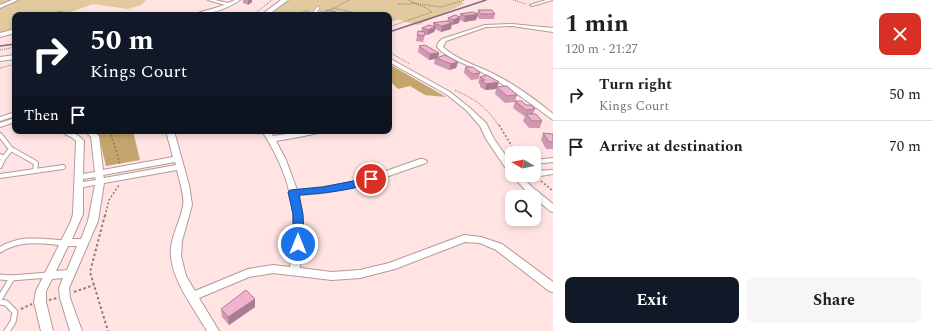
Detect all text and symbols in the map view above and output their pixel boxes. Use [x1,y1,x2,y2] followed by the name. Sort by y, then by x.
[565,6,629,42] text: 1 min
[879,13,921,55] button: close
[90,19,154,62] text: 50 m
[24,28,76,80] icon: right
[565,39,638,59] text: 120 m · 21:27
[90,58,187,85] text: Kings Court
[599,73,672,96] text: Turn right
[889,83,921,106] text: 50 m
[565,84,587,106] icon: right
[599,96,669,116] text: Kings Court
[24,104,59,127] text: Then
[67,104,89,126] icon: arrive
[599,135,743,158] text: Arrive at destination
[889,135,921,158] text: 70 m
[565,136,587,158] icon: arrive
[505,146,541,182] north arrow
[505,146,541,226] map controls
[354,162,388,196] pin
[360,168,382,190] icon: arrive
[505,190,541,226] button: search
[277,223,319,265] position arrow
[565,277,739,323] button: Exit
[747,277,921,323] button: Share

